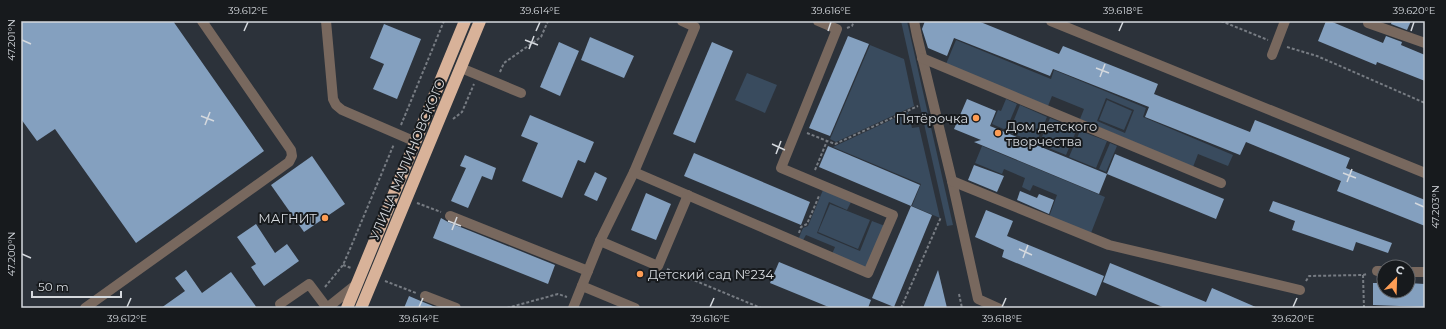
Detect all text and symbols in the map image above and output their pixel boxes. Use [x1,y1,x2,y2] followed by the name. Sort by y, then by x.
[228,4,268,17] text: 39.612°E
[520,4,561,17] text: 39.614°E
[811,4,851,17] text: 39.616°E
[1103,4,1144,17] text: 39.618°E
[1393,4,1436,17] text: 39.620°E
[5,19,18,61] text: 47.201°N
[366,76,448,242] street label: УЛИЦА МАЛИНОВСКОГО
[896,110,968,126] place label: Пятёрочка
[971,113,981,123] marker: Пятёрочка
[1006,118,1097,149] place label: Дом детского творчества
[993,128,1003,138] marker: Дом детского творчества
[1429,185,1442,229] text: 47.203°N
[258,210,317,226] place label: МАГНИТ
[320,213,330,223] marker: МАГНИТ
[5,232,18,276] text: 47.200°N
[1376,259,1416,299] north arrow
[1393,262,1406,278] text: С
[648,266,774,282] place label: Детский сад №234
[635,269,645,279] marker: Детский сад №234
[32,273,121,299] scale bar
[38,279,69,294] text: 50 m
[107,312,147,325] text: 39.612°E
[399,312,440,325] text: 39.614°E
[690,312,730,325] text: 39.616°E
[982,312,1023,325] text: 39.618°E
[1272,312,1315,325] text: 39.620°E

